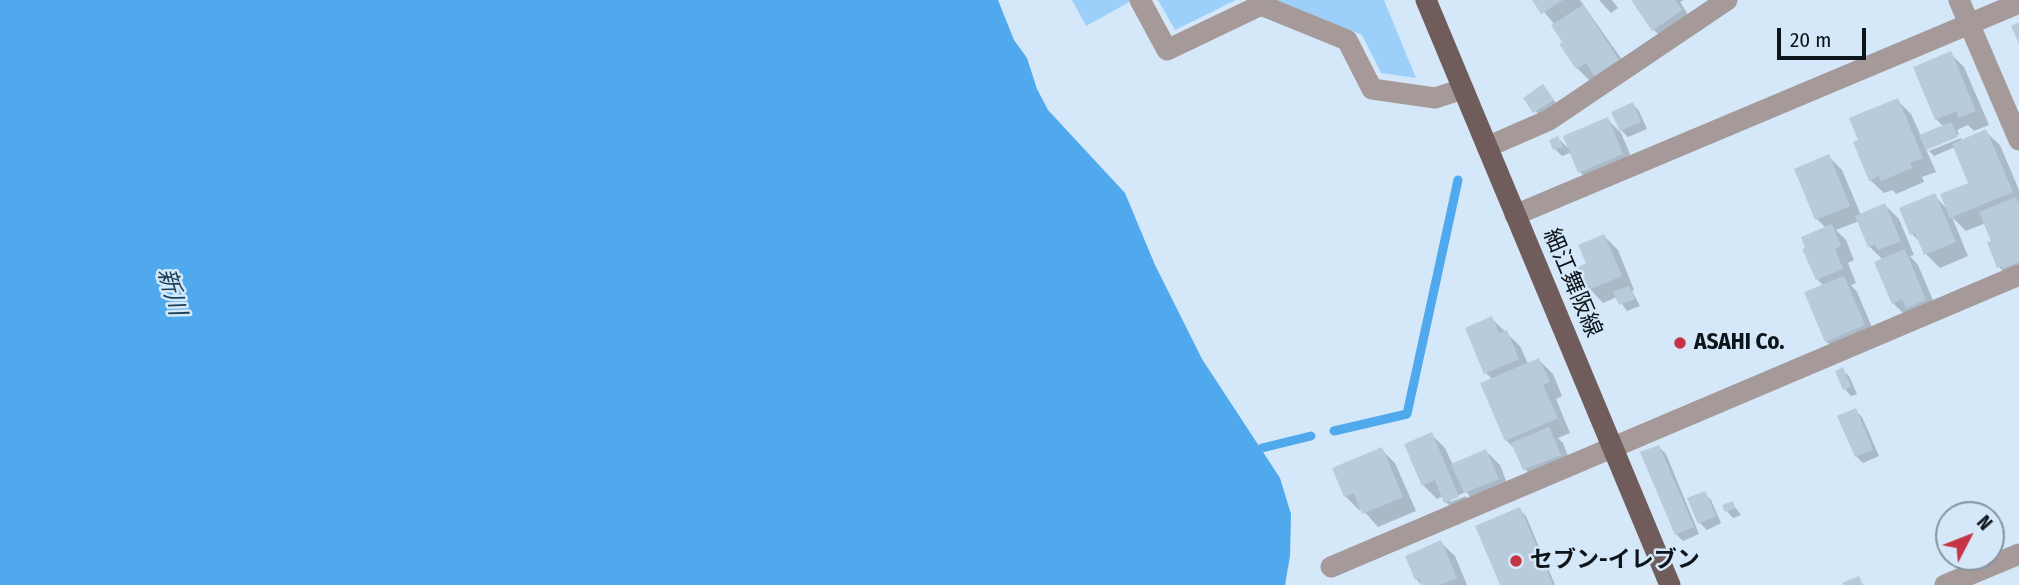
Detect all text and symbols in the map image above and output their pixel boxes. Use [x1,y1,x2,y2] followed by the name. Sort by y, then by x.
[1781,14,1870,58] scale bar
[1790,27,1831,53] text: 20 m
[1537,225,1607,341] street label: 細江舞阪線
[151,265,191,319] water label: 新川
[1694,329,1785,357] place label: ASAHI Co.
[1672,335,1688,351] marker: ASAHI Co.
[1935,501,2005,571] north arrow
[1972,511,1997,535] text: N
[1530,547,1700,575] place label: セブン-イレブン
[1508,553,1524,569] marker: セブン-イレブン

